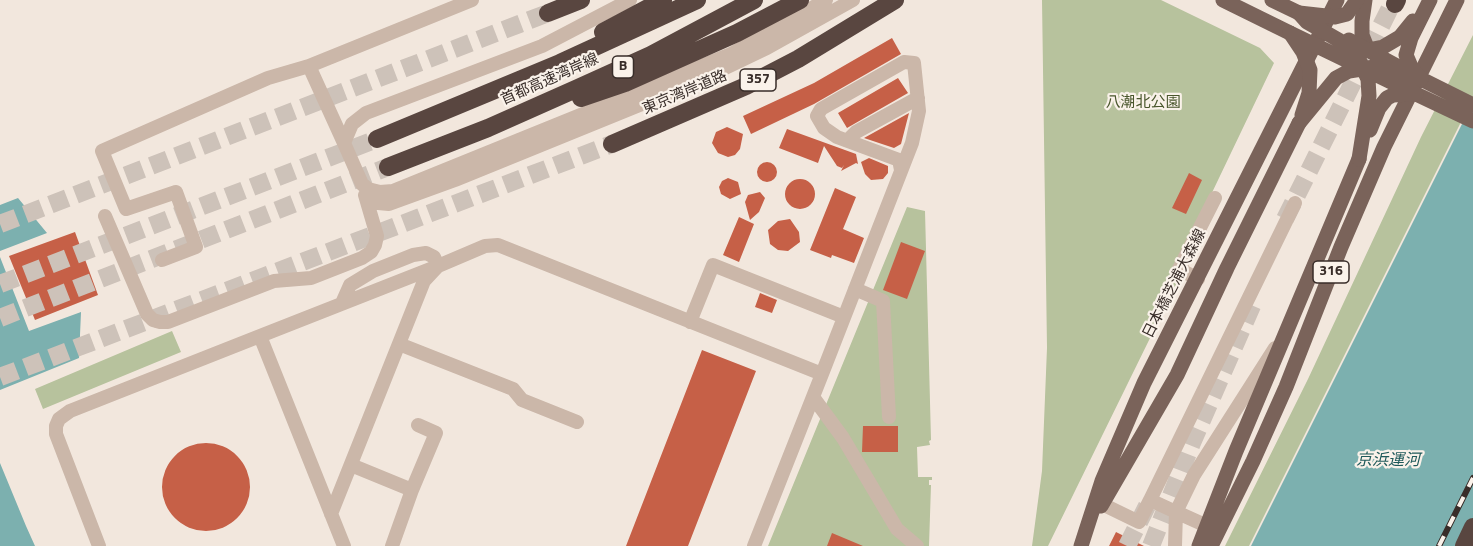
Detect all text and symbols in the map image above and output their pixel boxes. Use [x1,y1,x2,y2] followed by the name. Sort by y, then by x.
[498,50,602,110] street label: 首都高速湾岸線
[612,56,634,78] road number: B
[640,67,730,119] street label: 東京湾岸道路
[740,69,776,91] road number: 357
[1106,94,1180,112] park label: 八潮北公園
[1140,226,1210,342] street label: 日本橋芝浦大森線
[1313,261,1349,283] road number: 316
[1356,451,1420,471] water label: 京浜運河

